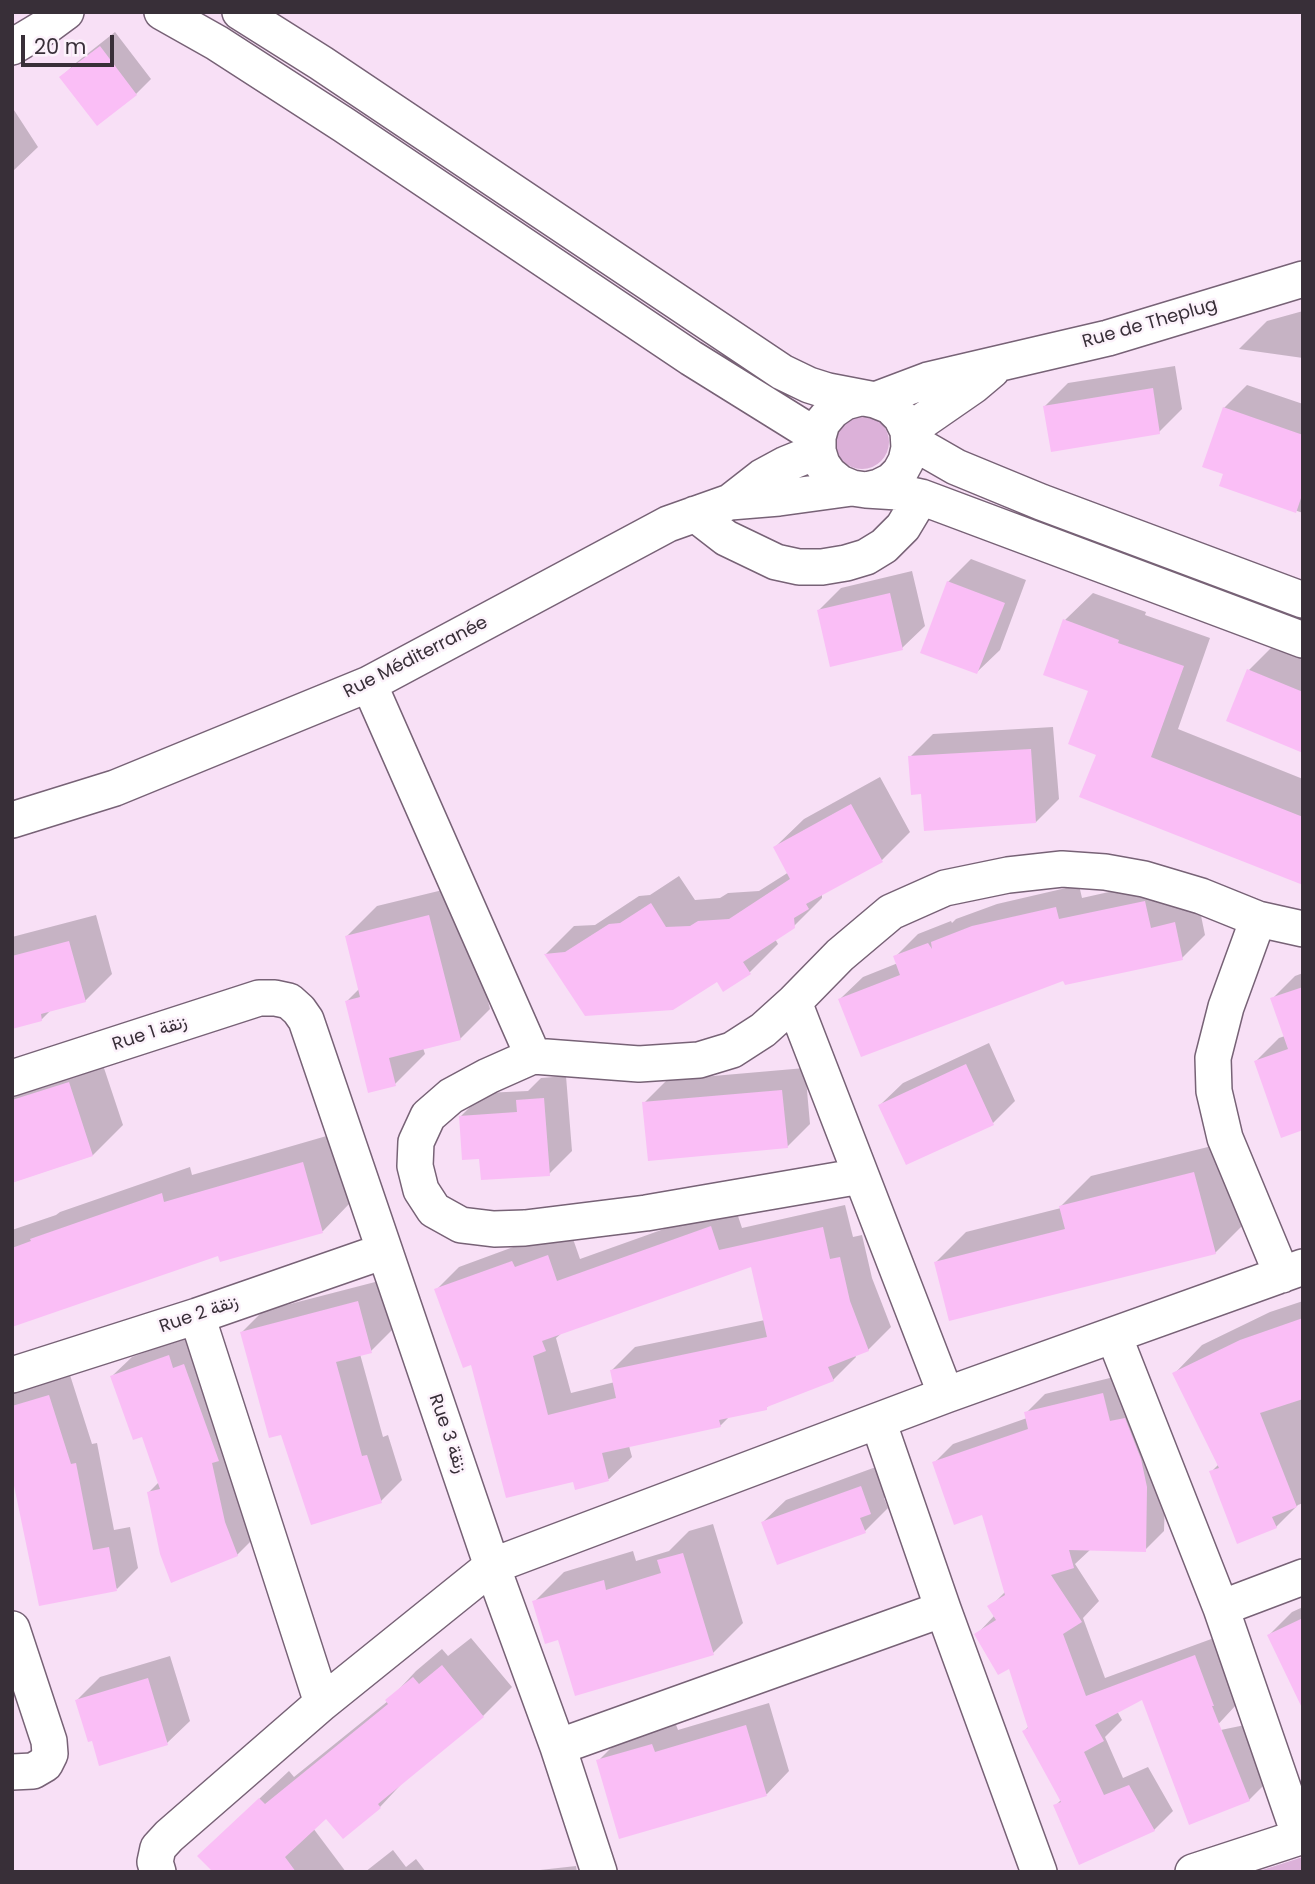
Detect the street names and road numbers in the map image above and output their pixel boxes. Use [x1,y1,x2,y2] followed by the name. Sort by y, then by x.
[1080,294,1220,354] street label: Rue de Theplug
[340,612,492,704] street label: Rue Méditerranée
[110,1012,190,1056] street label: Rue 1 زنقة
[157,1291,241,1339] street label: Rue 2 زنقة
[423,1392,471,1476] street label: Rue 3 زنقة

